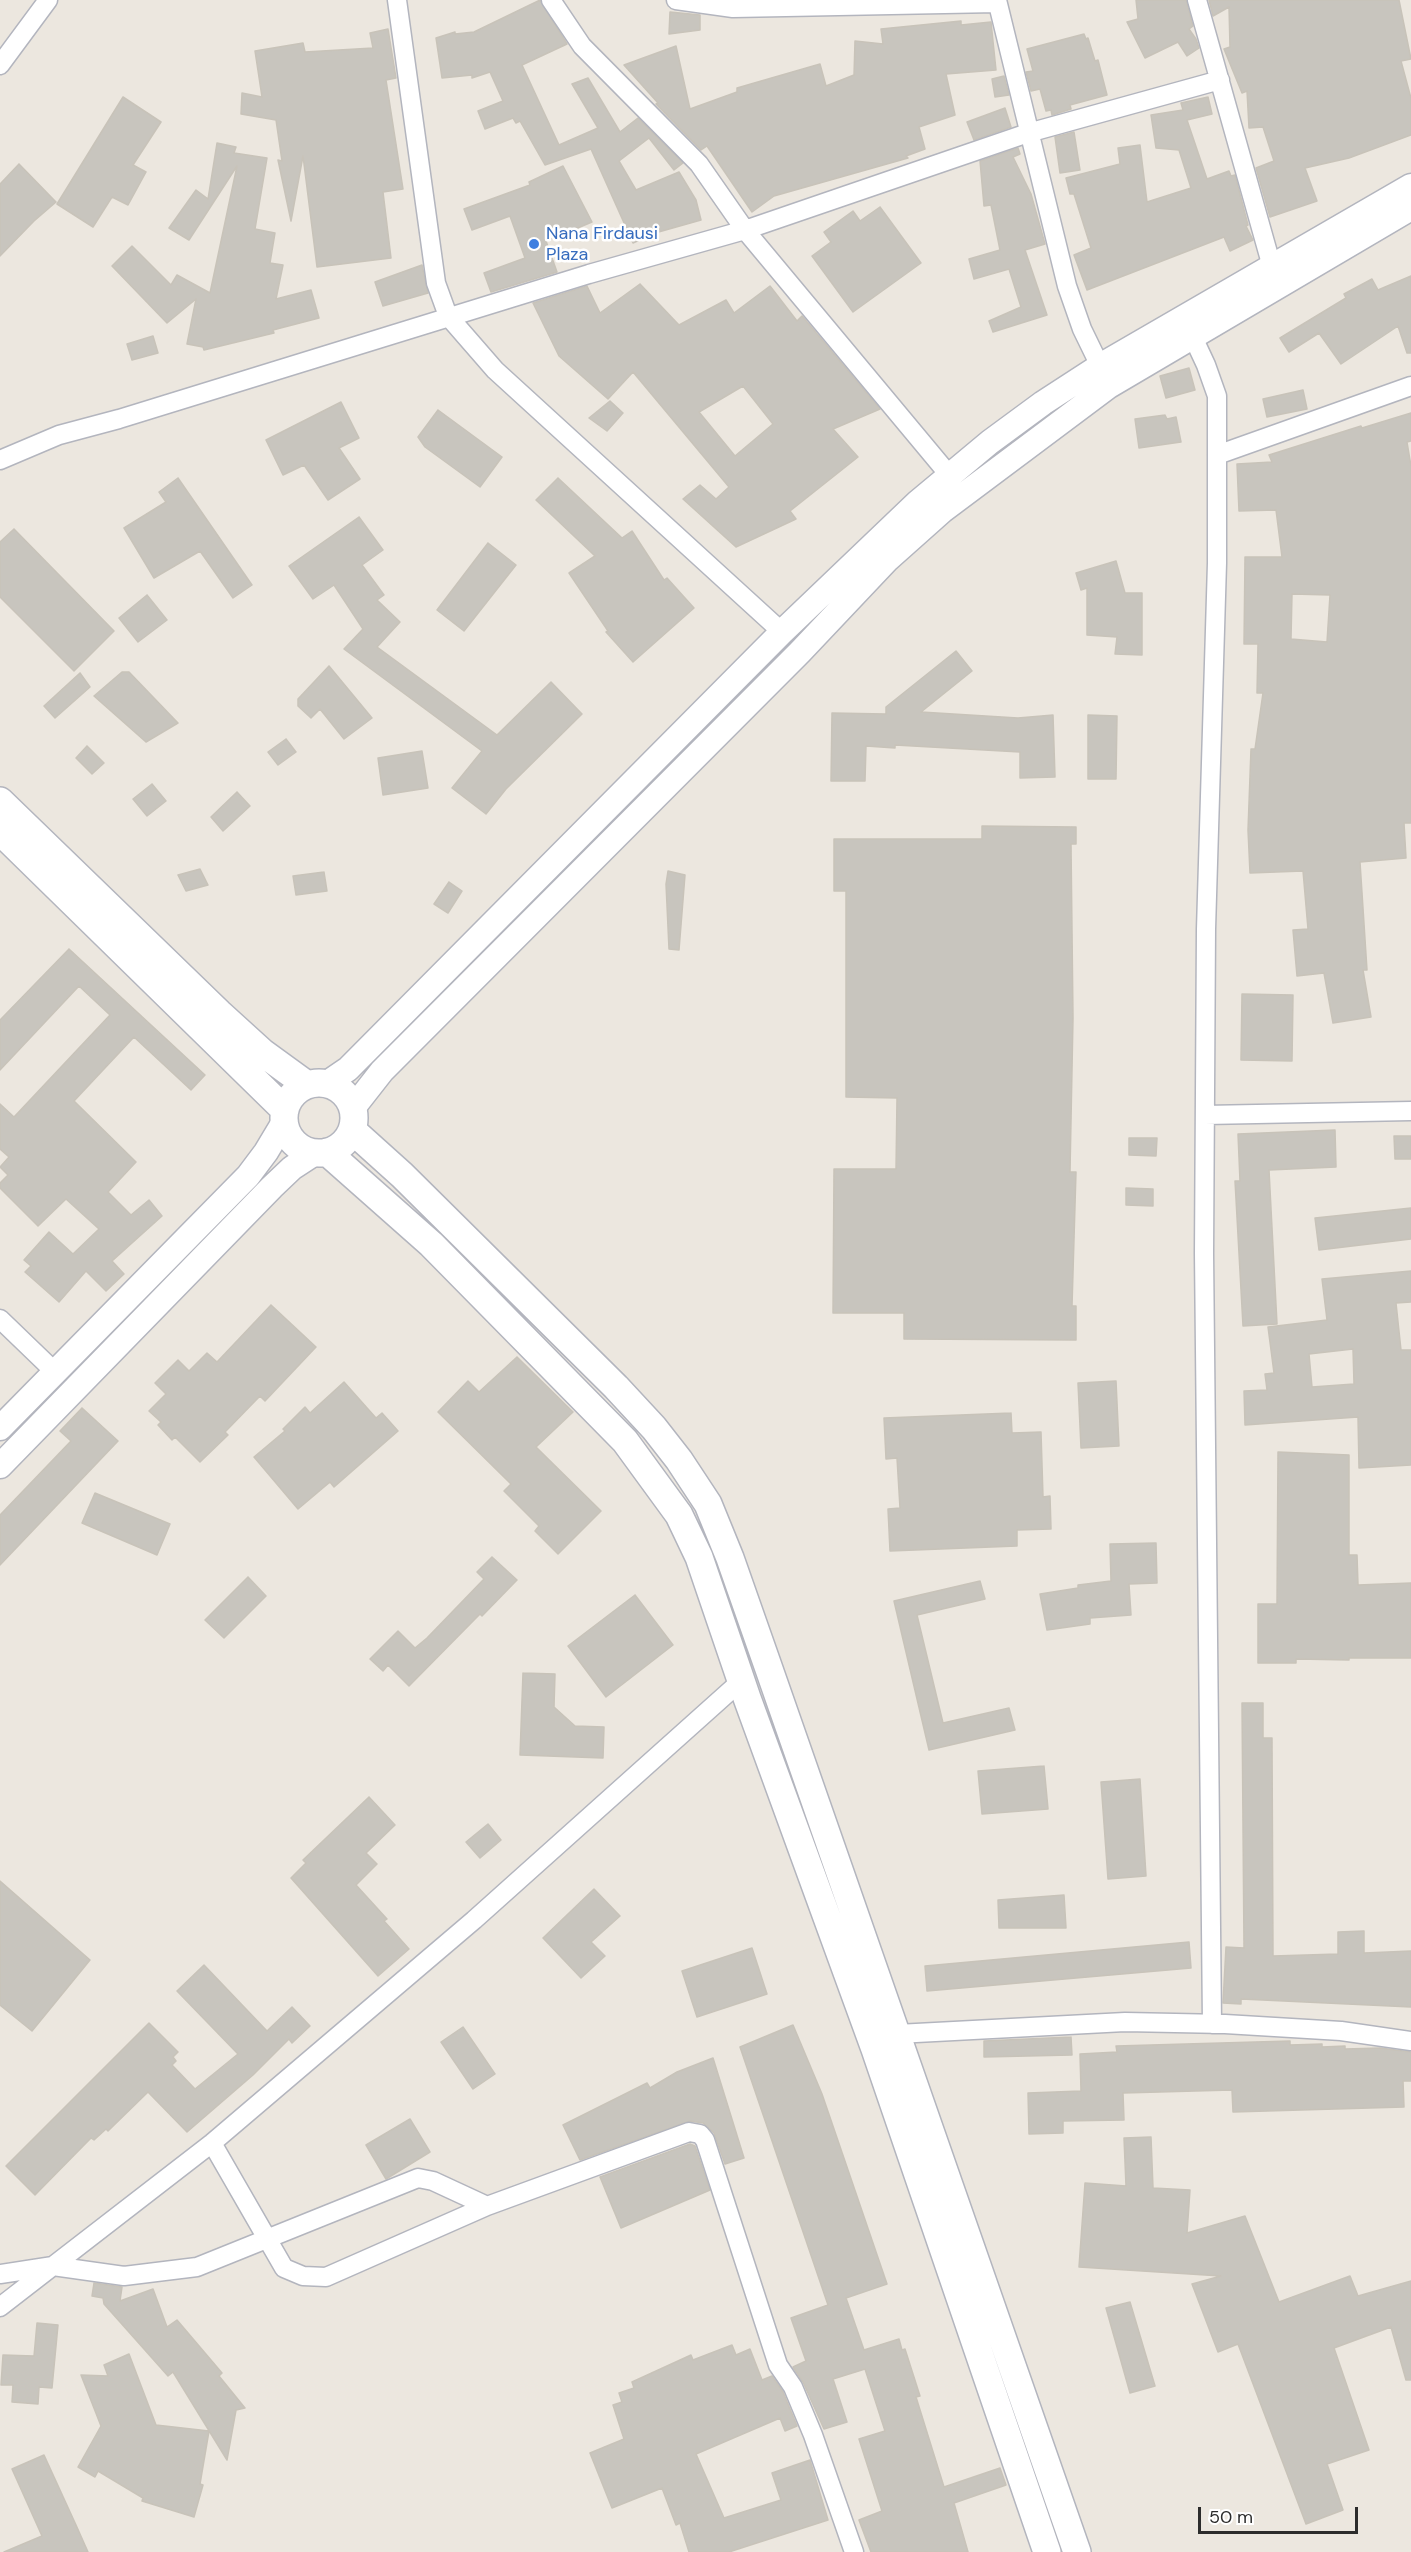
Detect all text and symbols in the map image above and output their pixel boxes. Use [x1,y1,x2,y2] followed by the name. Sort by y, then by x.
[546,223,658,266] place label: Nana Firdausi Plaza
[527,237,541,251] marker: Nana Firdausi Plaza
[1201,2495,1362,2533] scale bar
[1209,2505,1253,2529] text: 50 m

